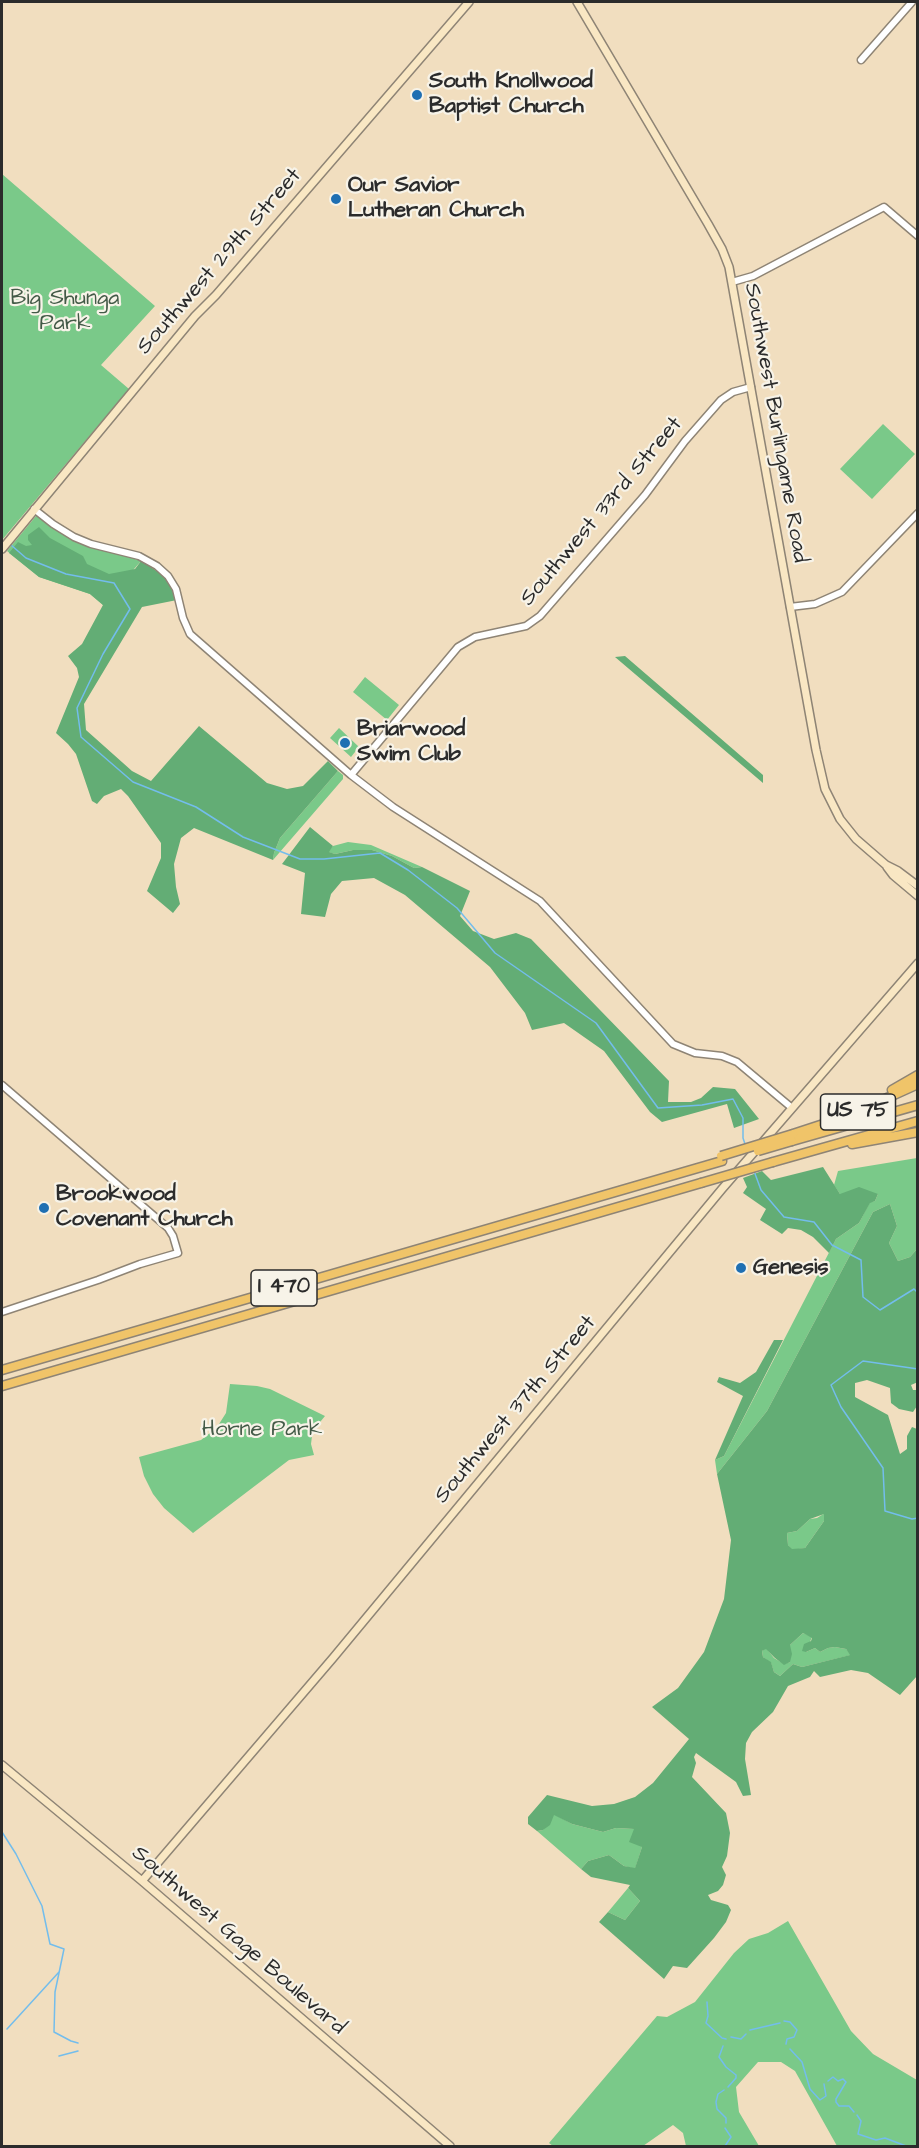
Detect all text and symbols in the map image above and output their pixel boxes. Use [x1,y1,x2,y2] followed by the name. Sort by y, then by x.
[429,69,593,120] place label: South Knollwood Baptist Church
[410,88,424,102] marker: South Knollwood Baptist Church
[132,164,308,360] street label: Southwest 29th Street
[348,173,524,224] place label: Our Savior Lutheran Church
[329,192,343,206] marker: Our Savior Lutheran Church
[737,281,813,565] street label: Southwest Burlingame Road
[11,286,119,338] park label: Big Shunga Park
[515,412,689,612] street label: Southwest 33rd Street
[357,717,465,768] place label: Briarwood Swim Club
[338,736,352,750] marker: Briarwood Swim Club
[820,1094,896,1130] road number: US 75
[56,1182,233,1234] place label: Brookwood Covenant Church
[37,1201,51,1215] marker: Brookwood Covenant Church
[753,1255,828,1281] place label: Genesis
[734,1261,748,1275] marker: Genesis
[251,1270,317,1306] road number: I 470
[430,1311,602,1509] street label: Southwest 37th Street
[202,1417,322,1443] park label: Horne Park
[126,1841,350,2041] street label: Southwest Gage Boulevard

